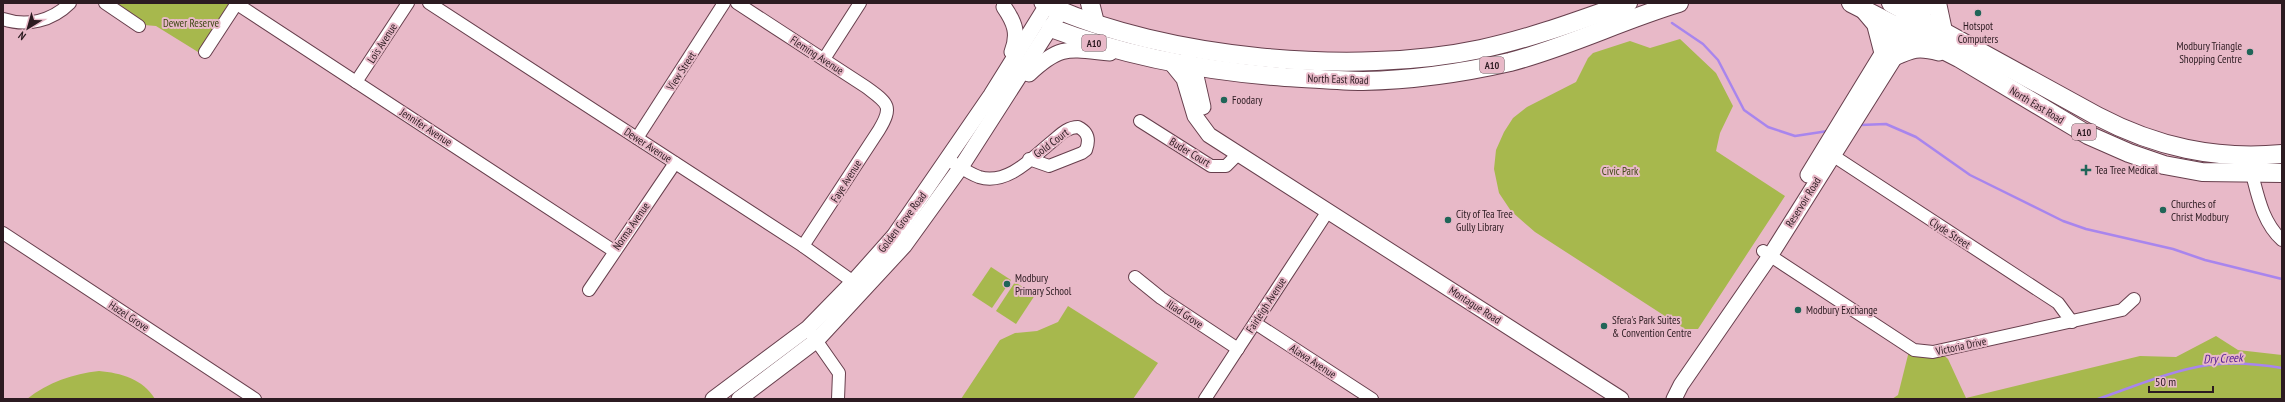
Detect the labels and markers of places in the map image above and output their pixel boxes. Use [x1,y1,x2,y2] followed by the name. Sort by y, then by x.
[1973,8,1983,18] marker: Hotspot Computers
[1958,19,1998,46] place label: Hotspot Computers
[2177,39,2242,66] place label: Modbury Triangle Shopping Centre
[2245,47,2255,57] marker: Modbury Triangle Shopping Centre
[1232,93,1263,107] place label: Foodary
[1219,95,1229,105] marker: Foodary
[2095,163,2158,177] place label: Tea Tree Medical
[2080,164,2092,176] marker: Tea Tree Medical
[2171,197,2229,224] place label: Churches of Christ Modbury
[2158,205,2168,215] marker: Churches of Christ Modbury
[1456,207,1513,234] place label: City of Tea Tree Gully Library
[1443,215,1453,225] marker: City of Tea Tree Gully Library
[1015,271,1072,298] place label: Modbury Primary School
[1002,279,1012,289] marker: Modbury Primary School
[1806,303,1878,317] place label: Modbury Exchange
[1793,305,1803,315] marker: Modbury Exchange
[1612,313,1692,340] place label: Sfera's Park Suites & Convention Centre
[1599,321,1609,331] marker: Sfera's Park Suites & Convention Centre

